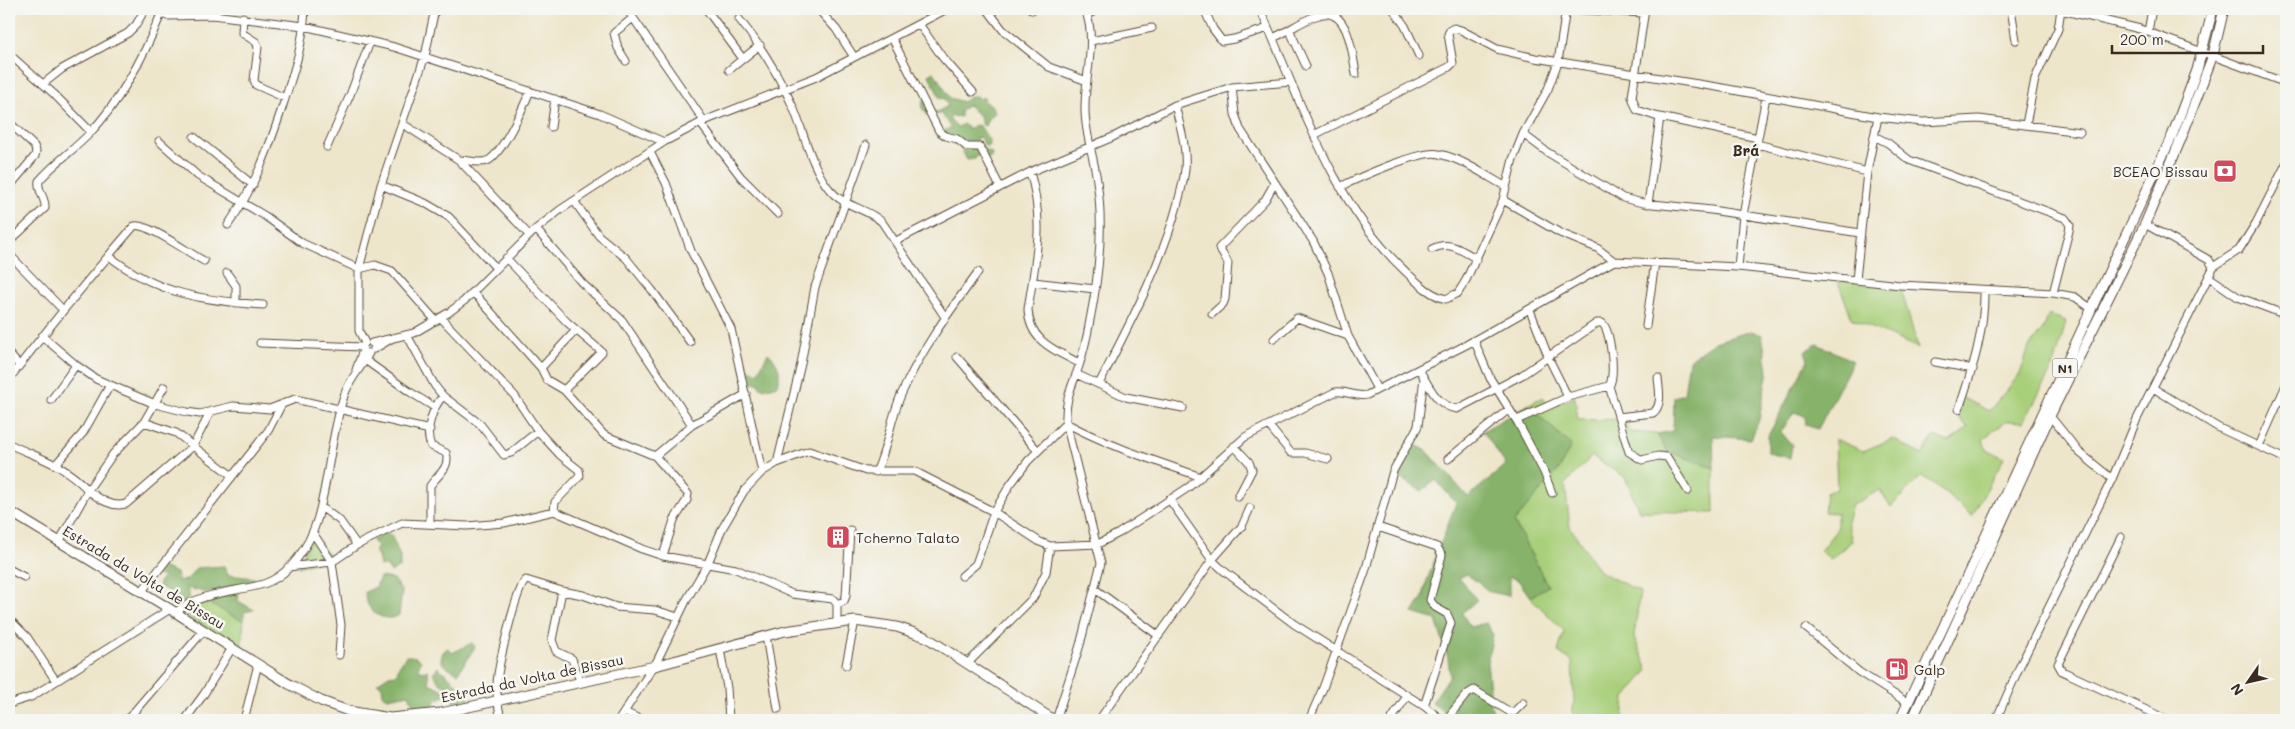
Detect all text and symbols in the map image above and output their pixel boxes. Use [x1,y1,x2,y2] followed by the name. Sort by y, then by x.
[2112,22,2264,54] scale bar
[2120,29,2164,49] text: 200 m
[1732,140,1760,160] district label: Brá
[2212,158,2238,184] bank icon: BCEAO Bissau
[2113,162,2208,181] place label: BCEAO Bissau
[2052,358,2078,378] road number: N1
[59,521,229,633] street label: Estrada da Volta de Bissau
[825,524,851,550] building icon: Tcherno Talato
[856,528,959,547] place label: Tcherno Talato
[439,649,625,707] street label: Estrada da Volta de Bissau
[1884,656,1910,682] fuel station icon: Galp
[2222,656,2272,706] north arrow
[1914,660,1945,679] place label: Galp
[2226,680,2248,699] text: N

